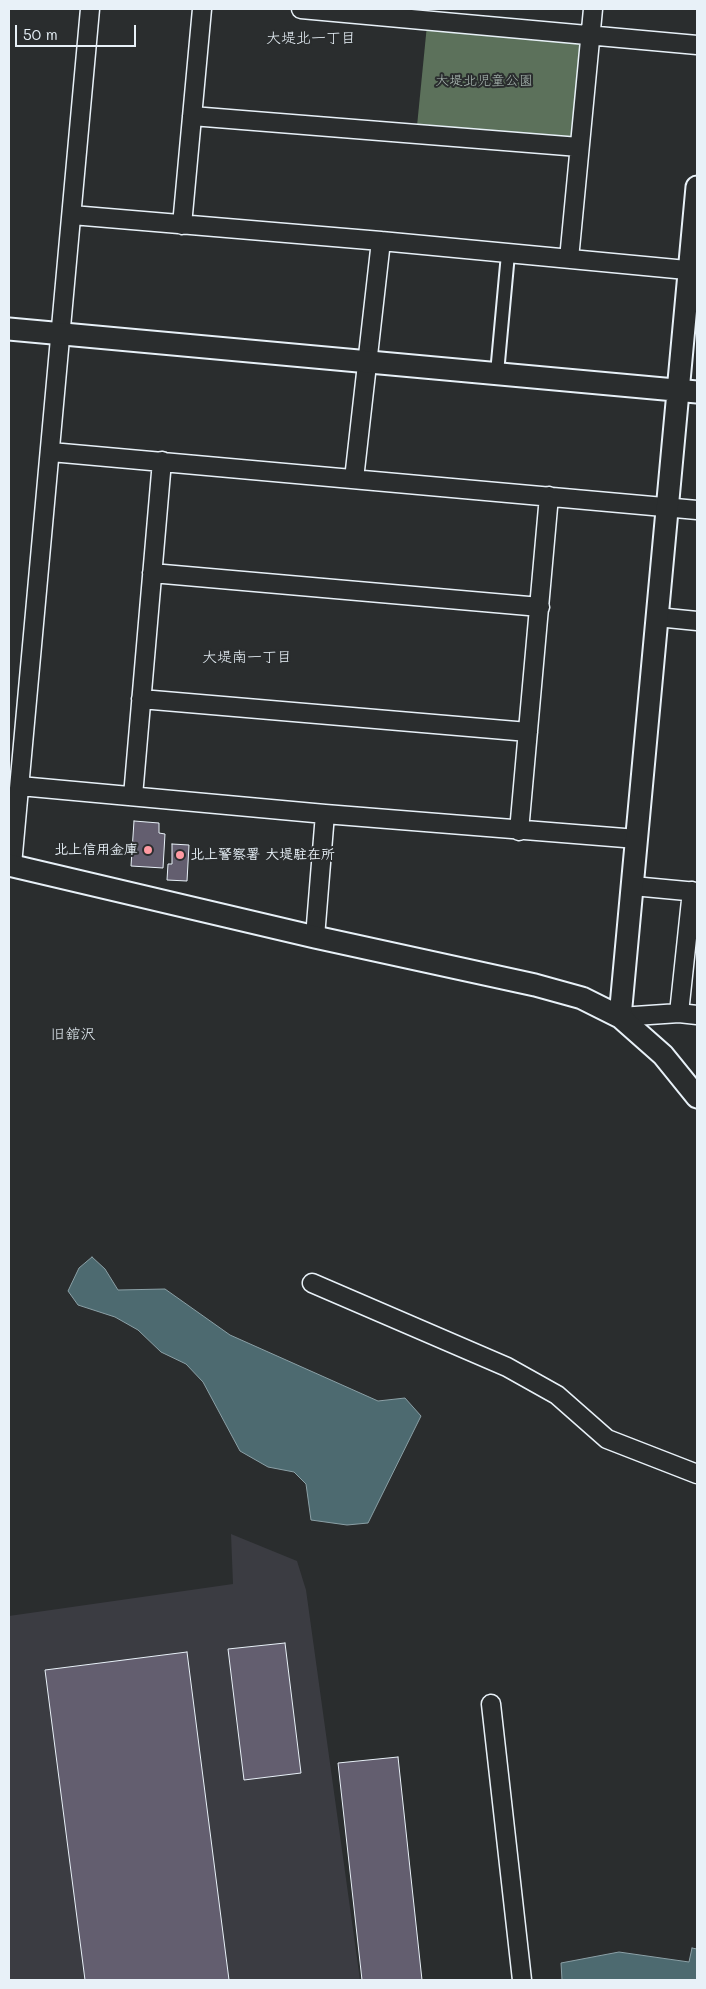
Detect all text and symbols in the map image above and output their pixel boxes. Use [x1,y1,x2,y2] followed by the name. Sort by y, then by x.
[18,15,139,47] scale bar
[23,24,58,44] text: 50 m
[266,29,356,47] district label: 大堤北一丁目
[435,73,533,89] park label: 大堤北児童公園
[202,648,292,666] district label: 大堤南一丁目
[54,842,138,858] place label: 北上信用金庫
[142,844,154,856] marker: 北上信用金庫
[190,847,335,863] place label: 北上警察署 大堤駐在所
[174,849,186,861] marker: 北上警察署 大堤駐在所
[51,1025,95,1043] district label: 旧舘沢

